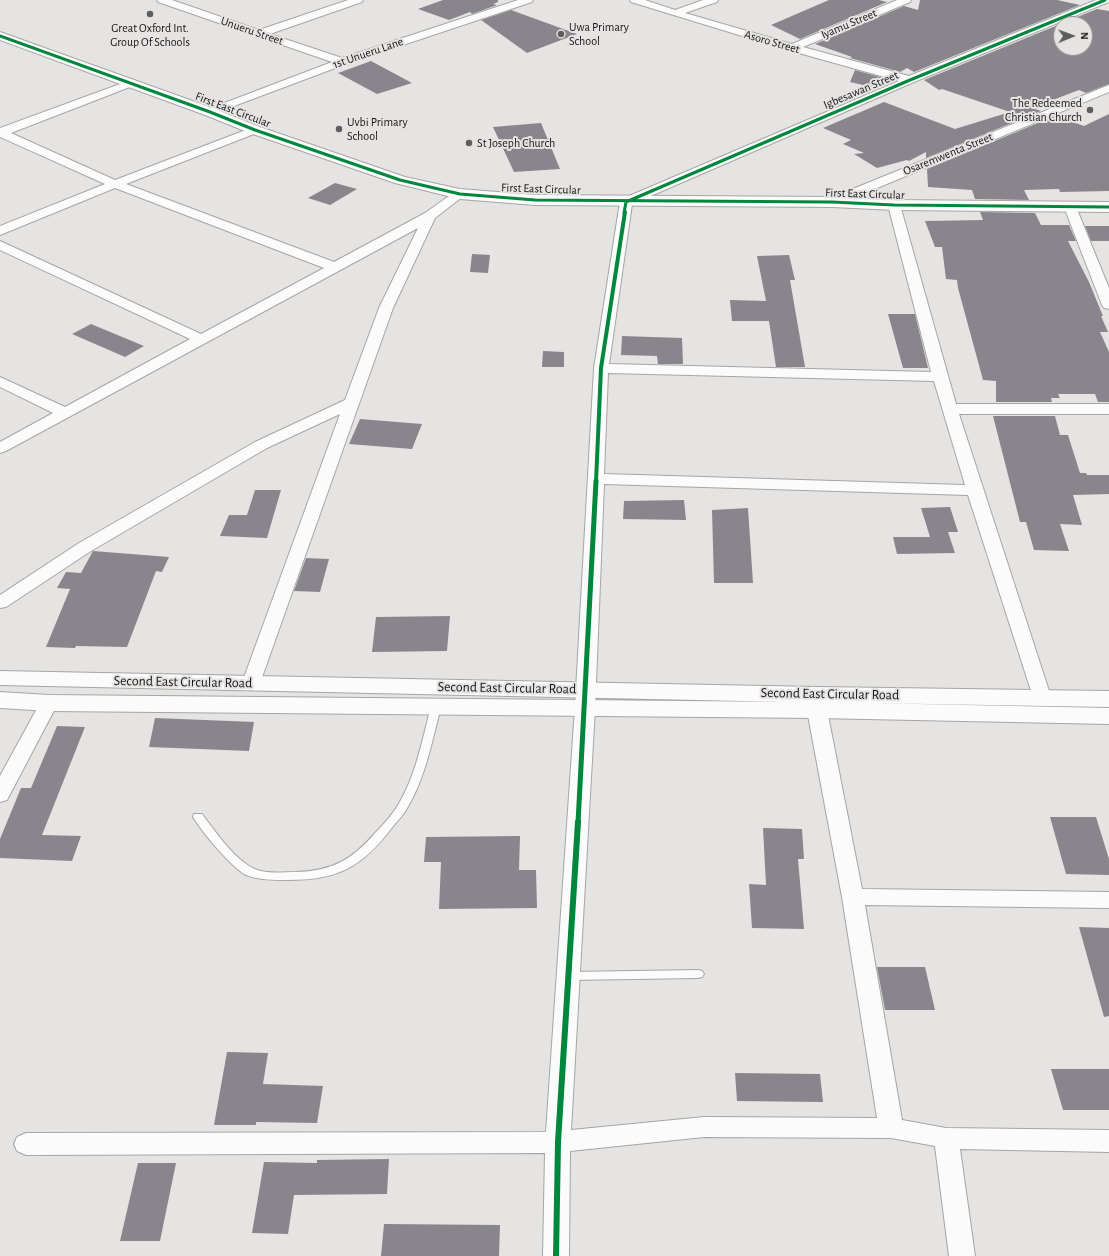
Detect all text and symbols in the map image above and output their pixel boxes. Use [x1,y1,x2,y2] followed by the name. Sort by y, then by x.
[819,6,879,42] street label: Iyamu Street
[145,9,155,19] marker: Great Oxford Int. Group Of Schools
[219,14,285,48] street label: Unueru Street
[1053,16,1093,56] north arrow
[569,20,629,48] place label: Uwa Primary School
[110,21,190,49] place label: Great Oxford Int. Group Of Schools
[743,27,801,57] street label: Asoro Street
[556,29,566,39] marker: Uwa Primary School
[1079,32,1090,40] text: N
[331,34,405,72] street label: 1st Unueru Lane
[821,68,901,112] street label: Igbesawan Street
[193,89,273,131] street label: First East Circular
[1005,96,1082,124] place label: The Redeemed Christian Church
[1085,105,1095,115] marker: The Redeemed Christian Church
[347,115,408,143] place label: Uvbi Primary School
[334,124,344,134] marker: Uvbi Primary School
[901,129,995,179] street label: Osaremwenta Street
[477,136,555,150] place label: St Joseph Church
[464,138,474,148] marker: St Joseph Church
[501,180,581,198] street label: First East Circular
[825,185,905,203] street label: First East Circular
[113,672,253,692] street label: Second East Circular Road
[437,678,577,698] street label: Second East Circular Road
[760,684,900,704] street label: Second East Circular Road

